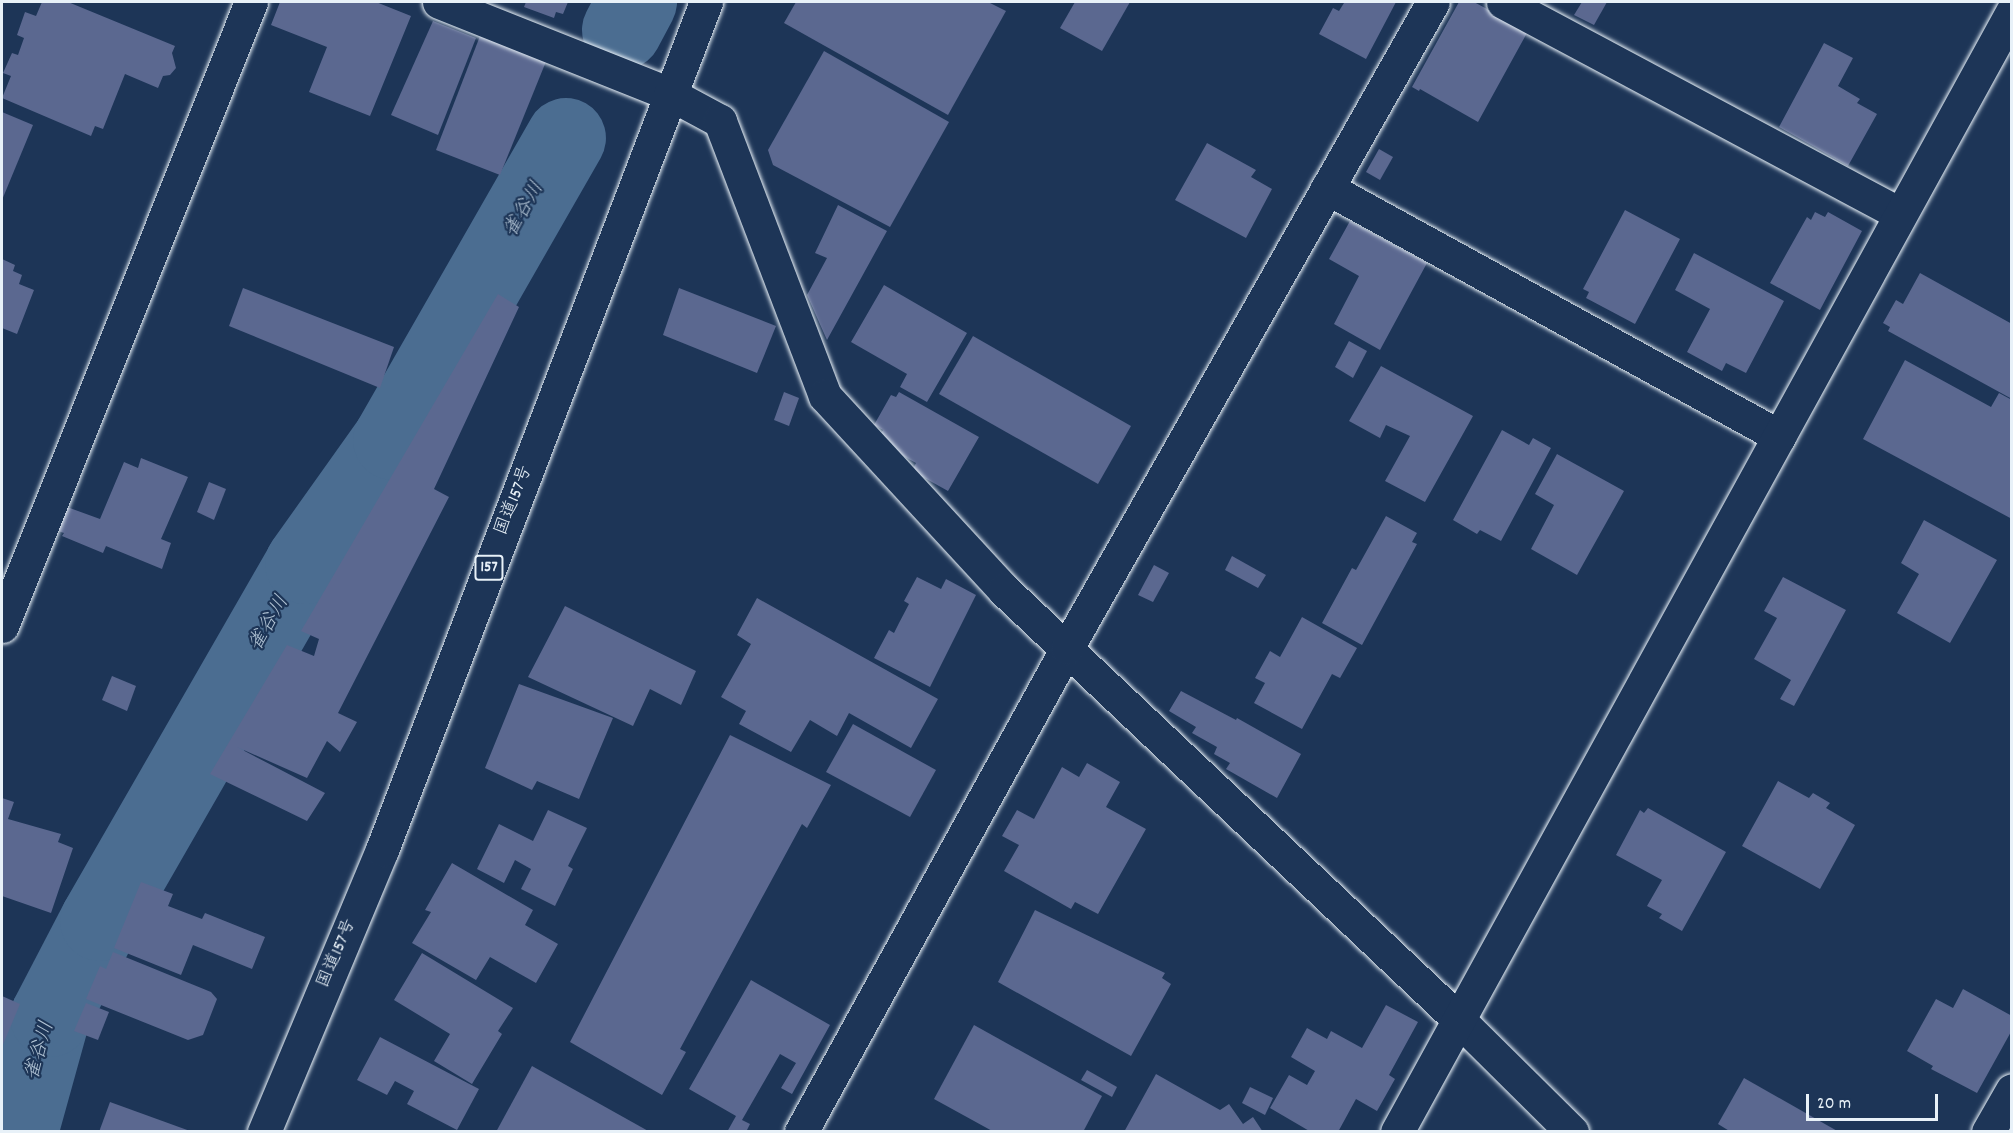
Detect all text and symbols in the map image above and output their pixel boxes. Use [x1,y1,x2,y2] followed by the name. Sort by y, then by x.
[500,178,550,242] water label: 雀谷川
[492,463,538,539] street label: 国道157号
[474,555,504,581] road number: 157
[245,592,295,656] water label: 雀谷川
[314,916,362,992] street label: 国道157号
[21,1019,61,1083] water label: 雀谷川
[1809,1082,1941,1120] scale bar
[1817,1092,1851,1117] text: 20 m

